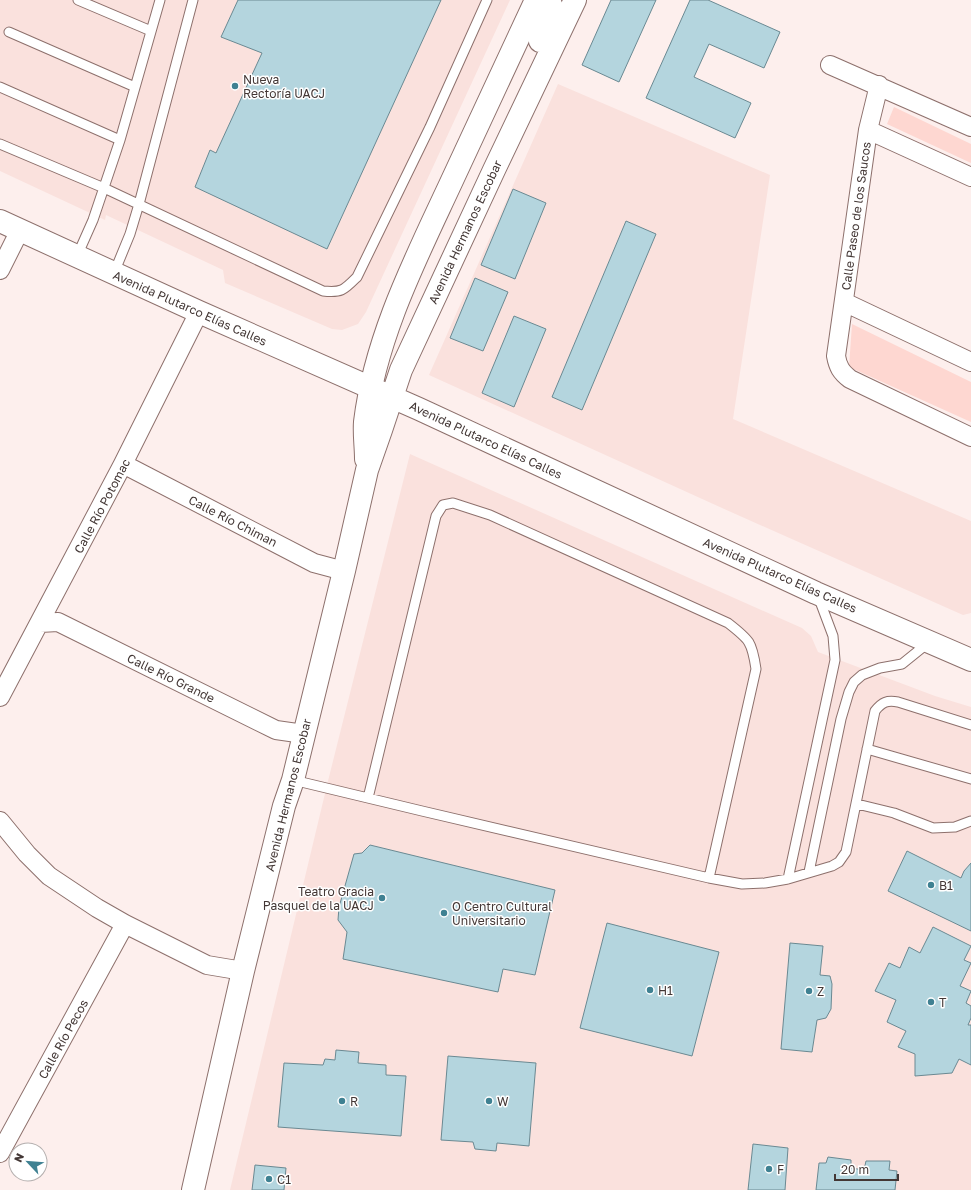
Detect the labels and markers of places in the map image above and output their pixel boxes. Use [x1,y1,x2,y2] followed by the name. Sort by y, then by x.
[243,72,325,101] place label: Nueva Rectoría UACJ
[230,81,240,91] marker: Nueva Rectoría UACJ
[939,878,953,893] place label: B1
[926,880,936,890] marker: B1
[263,884,374,913] place label: Teatro Gracia Pasquel de la UACJ
[377,893,387,903] marker: Teatro Gracia Pasquel de la UACJ
[452,899,552,928] place label: O Centro Cultural Universitario
[439,908,449,918] marker: O Centro Cultural Universitario
[658,983,673,998] place label: H1
[817,984,824,999] place label: Z
[645,985,655,995] marker: H1
[804,986,814,996] marker: Z
[939,995,947,1010] place label: T
[926,997,936,1007] marker: T
[350,1094,358,1109] place label: R
[497,1094,509,1109] place label: W
[337,1096,347,1106] marker: R
[484,1096,494,1106] marker: W
[777,1162,784,1177] place label: F
[764,1164,774,1174] marker: F
[277,1172,291,1187] place label: C1
[264,1174,274,1184] marker: C1

